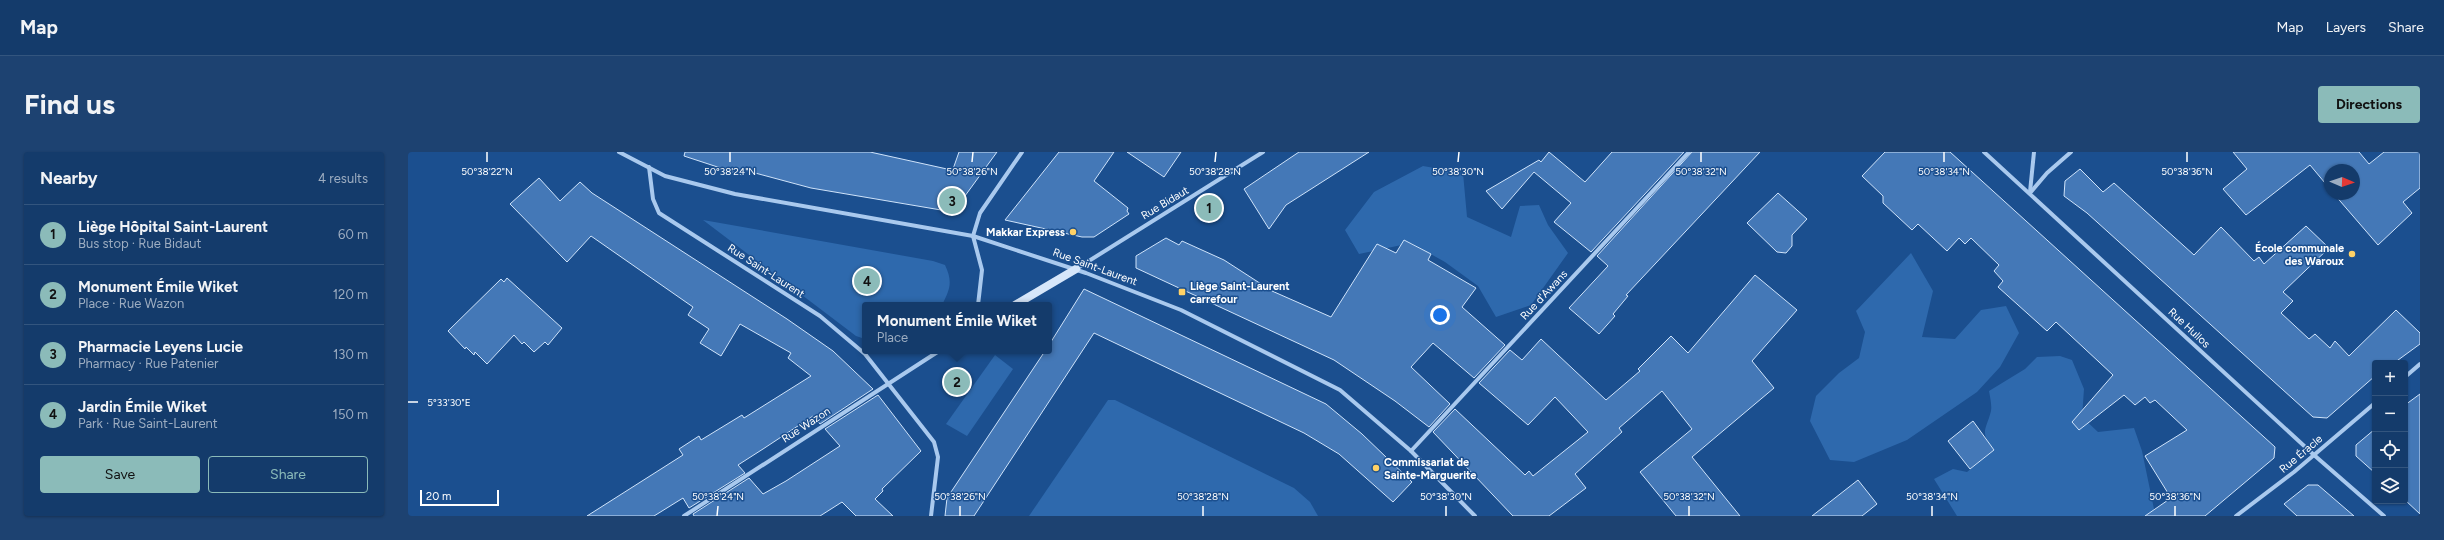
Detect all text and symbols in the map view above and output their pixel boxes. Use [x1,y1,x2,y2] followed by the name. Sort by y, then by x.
[20,16,58,39] text: Map
[2276,19,2304,36] text: Map
[2326,19,2366,36] text: Layers
[2388,19,2424,36] text: Share
[2318,86,2420,123] button: Directions
[24,87,115,121] text: Find us
[2324,164,2360,200] north arrow
[461,165,513,178] text: 50°38'22"N
[704,165,756,178] text: 50°38'24"N
[946,165,998,178] text: 50°38'26"N
[1189,165,1241,178] text: 50°38'28"N
[1432,165,1484,178] text: 50°38'30"N
[1675,165,1727,178] text: 50°38'32"N
[1918,165,1970,178] text: 50°38'34"N
[2161,165,2213,178] text: 50°38'36"N
[40,168,98,188] text: Nearby
[318,171,368,186] text: 4 results
[1139,184,1191,222] street label: Rue Bidaut
[939,186,965,216] pin: 3
[1196,193,1222,223] pin: 1
[78,218,268,236] text: Liège Hôpital Saint-Laurent
[986,226,1065,239] place label: Makkar Express
[50,227,56,242] text: 1
[338,227,368,242] text: 60 m
[1068,227,1078,237] marker: Makkar Express
[78,236,201,251] text: Bus stop · Rue Bidaut
[725,241,807,301] street label: Rue Saint-Laurent
[2255,241,2344,268] place label: École communale des Waroux
[1051,246,1139,288] street label: Rue Saint-Laurent
[2347,249,2357,259] marker: École communale des Waroux
[854,266,880,296] pin: 4
[1518,267,1570,323] street label: Rue d'Awans
[78,278,238,296] text: Monument Émile Wiket
[1190,280,1290,306] place label: Liège Saint-Laurent carrefour
[49,287,57,302] text: 2
[333,287,368,302] text: 120 m
[1177,287,1187,297] marker: Liège Saint-Laurent carrefour
[78,296,184,311] text: Place · Rue Wazon
[862,302,1052,354] popup
[1430,305,1450,325] your location
[2165,305,2213,351] street label: Rue Hullos
[877,312,1037,330] text: Monument Émile Wiket
[877,330,908,345] text: Place
[78,338,243,356] text: Pharmacie Leyens Lucie
[49,347,57,362] text: 3
[333,347,368,362] text: 130 m
[78,356,218,371] text: Pharmacy · Rue Patenier
[2372,360,2408,504] map controls
[2372,360,2408,396] button: +
[944,367,970,397] pin: 2
[427,396,471,409] text: 5°33'30"E
[2372,396,2408,432] button: −
[78,398,207,416] text: Jardin Émile Wiket
[779,404,833,446] street label: Rue Wazon
[49,407,57,422] text: 4
[333,407,368,422] text: 150 m
[78,416,218,431] text: Park · Rue Saint-Laurent
[2277,432,2325,476] street label: Rue Éracle
[2372,432,2408,468] button: locate
[40,456,200,493] button: Save
[208,456,368,493] button: Share
[1384,456,1476,482] place label: Commissariat de Sainte-Marguerite
[1371,463,1381,473] marker: Commissariat de Sainte-Marguerite
[2372,468,2408,504] button: layers
[420,488,499,507] scale bar
[426,490,451,503] text: 20 m
[692,490,744,503] text: 50°38'24"N
[934,490,986,503] text: 50°38'26"N
[1177,490,1229,503] text: 50°38'28"N
[1420,490,1472,503] text: 50°38'30"N
[1663,490,1715,503] text: 50°38'32"N
[1906,490,1958,503] text: 50°38'34"N
[2149,490,2201,503] text: 50°38'36"N

